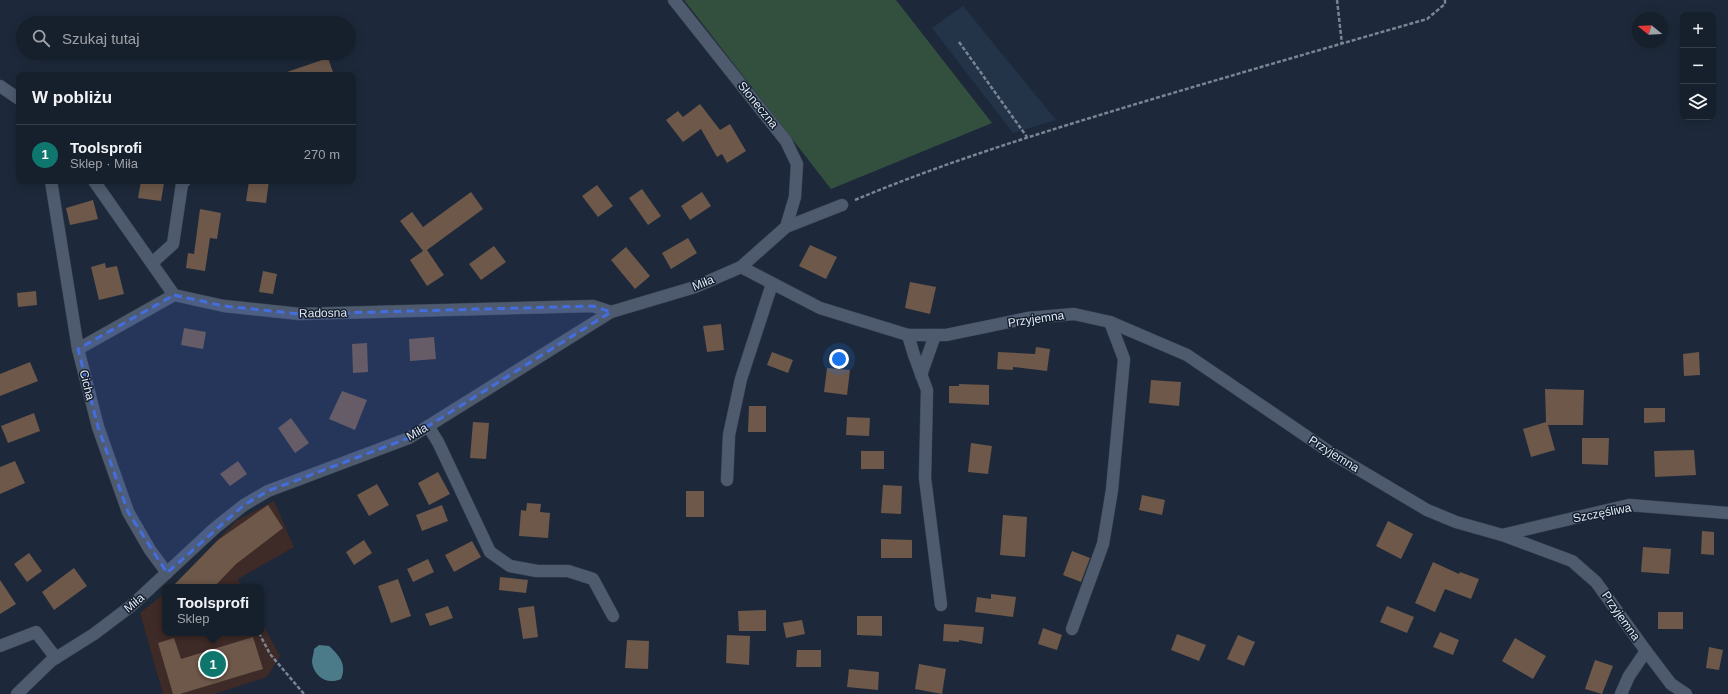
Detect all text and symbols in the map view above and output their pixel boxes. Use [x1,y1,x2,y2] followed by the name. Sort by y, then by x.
[1632,12,1668,48] north arrow
[1680,12,1716,120] map controls
[1680,12,1716,48] button: +
[16,16,356,60] search box
[30,27,52,49] icon: search
[62,30,140,47] text: Szukaj tutaj
[1680,48,1716,84] button: −
[735,79,781,131] street label: Słoneczna
[1680,84,1716,120] button: layers
[32,88,112,107] text: W pobliżu
[70,139,142,156] text: Toolsprofi
[41,147,49,162] text: 1
[304,147,340,162] text: 270 m
[70,156,138,171] text: Sklep · Miła
[690,272,716,294] street label: Miła
[299,306,347,320] street label: Radosna
[1007,308,1065,330] street label: Przyjemna
[829,349,849,369] your location
[76,368,98,402] street label: Cicha
[404,420,430,444] street label: Miła
[1306,433,1362,475] street label: Przyjemna
[1572,500,1633,526] street label: Szczęśliwa
[162,584,264,636] popup
[1599,589,1643,643] street label: Przyjemna
[121,590,147,615] street label: Miła
[177,594,249,611] text: Toolsprofi
[177,611,209,626] text: Sklep
[200,649,226,679] pin: 1

